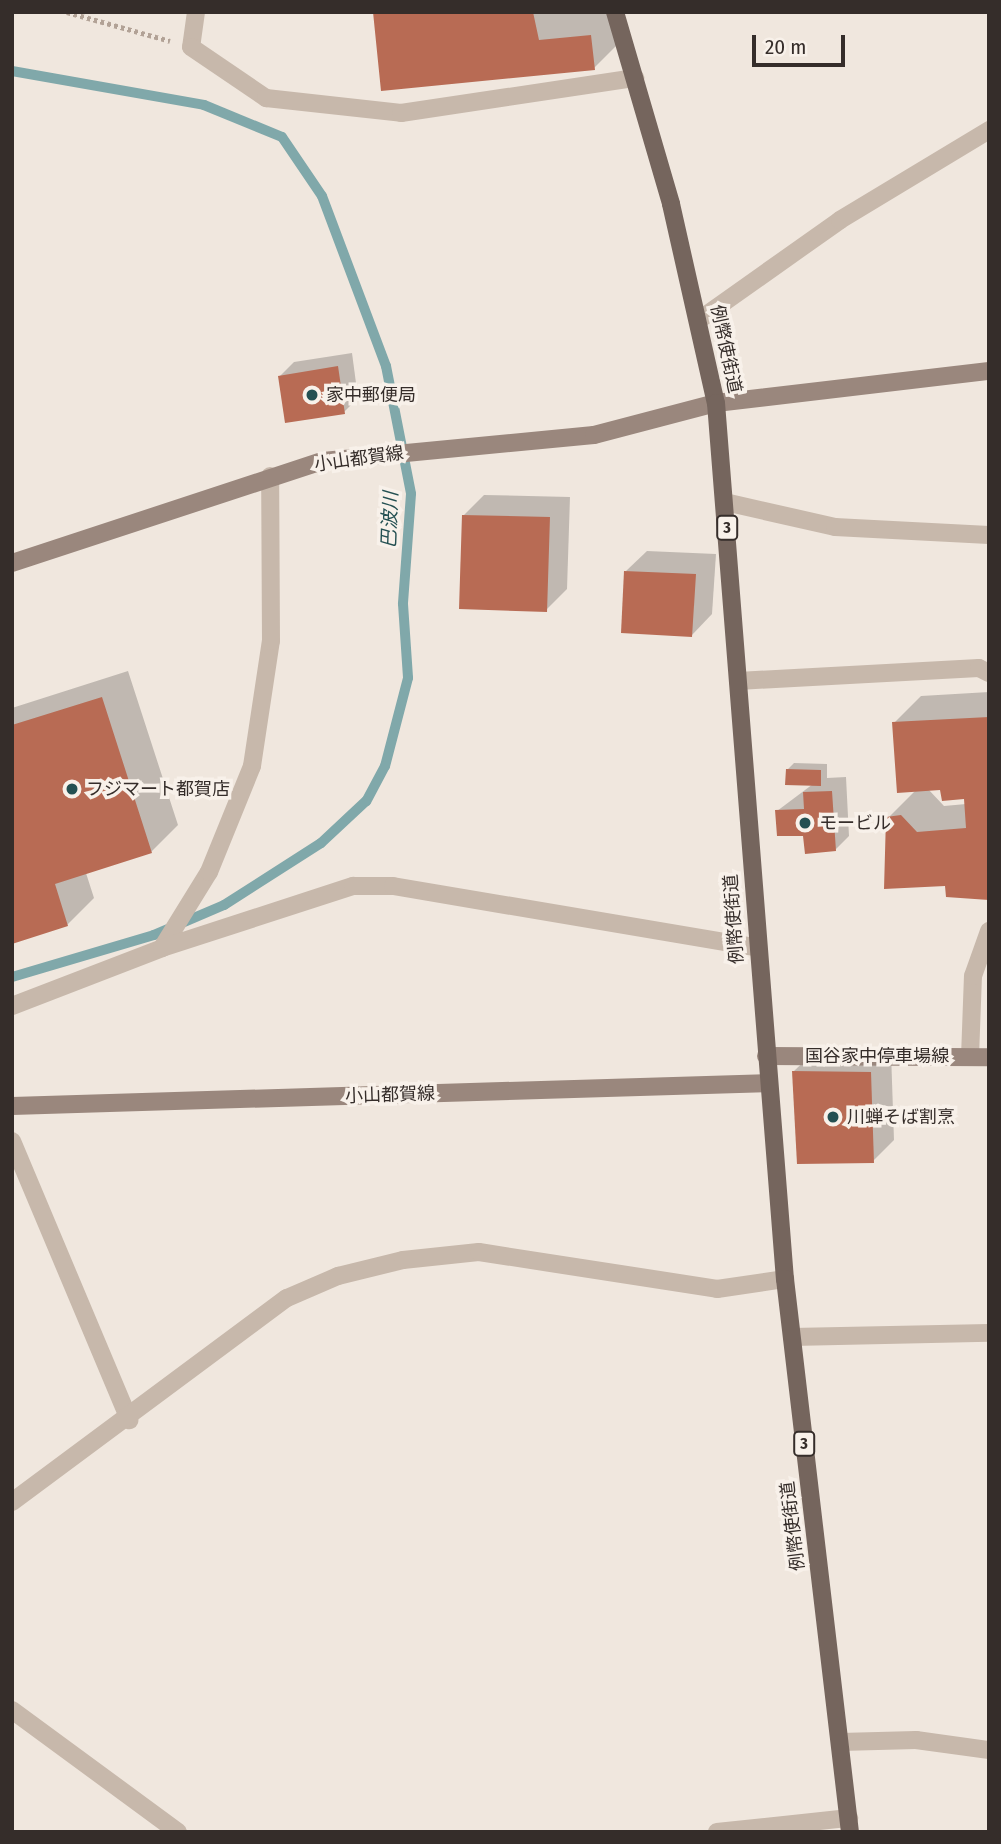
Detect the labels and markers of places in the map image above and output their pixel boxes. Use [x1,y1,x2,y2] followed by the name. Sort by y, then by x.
[326,384,416,406] place label: 家中郵便局
[304,387,320,403] marker: 家中郵便局
[86,778,230,800] place label: フジマート都賀店
[64,781,80,797] marker: フジマート都賀店
[819,812,891,834] place label: モービル
[797,815,813,831] marker: モービル
[847,1106,955,1128] place label: 川蝉そば割烹
[825,1109,841,1125] marker: 川蝉そば割烹

